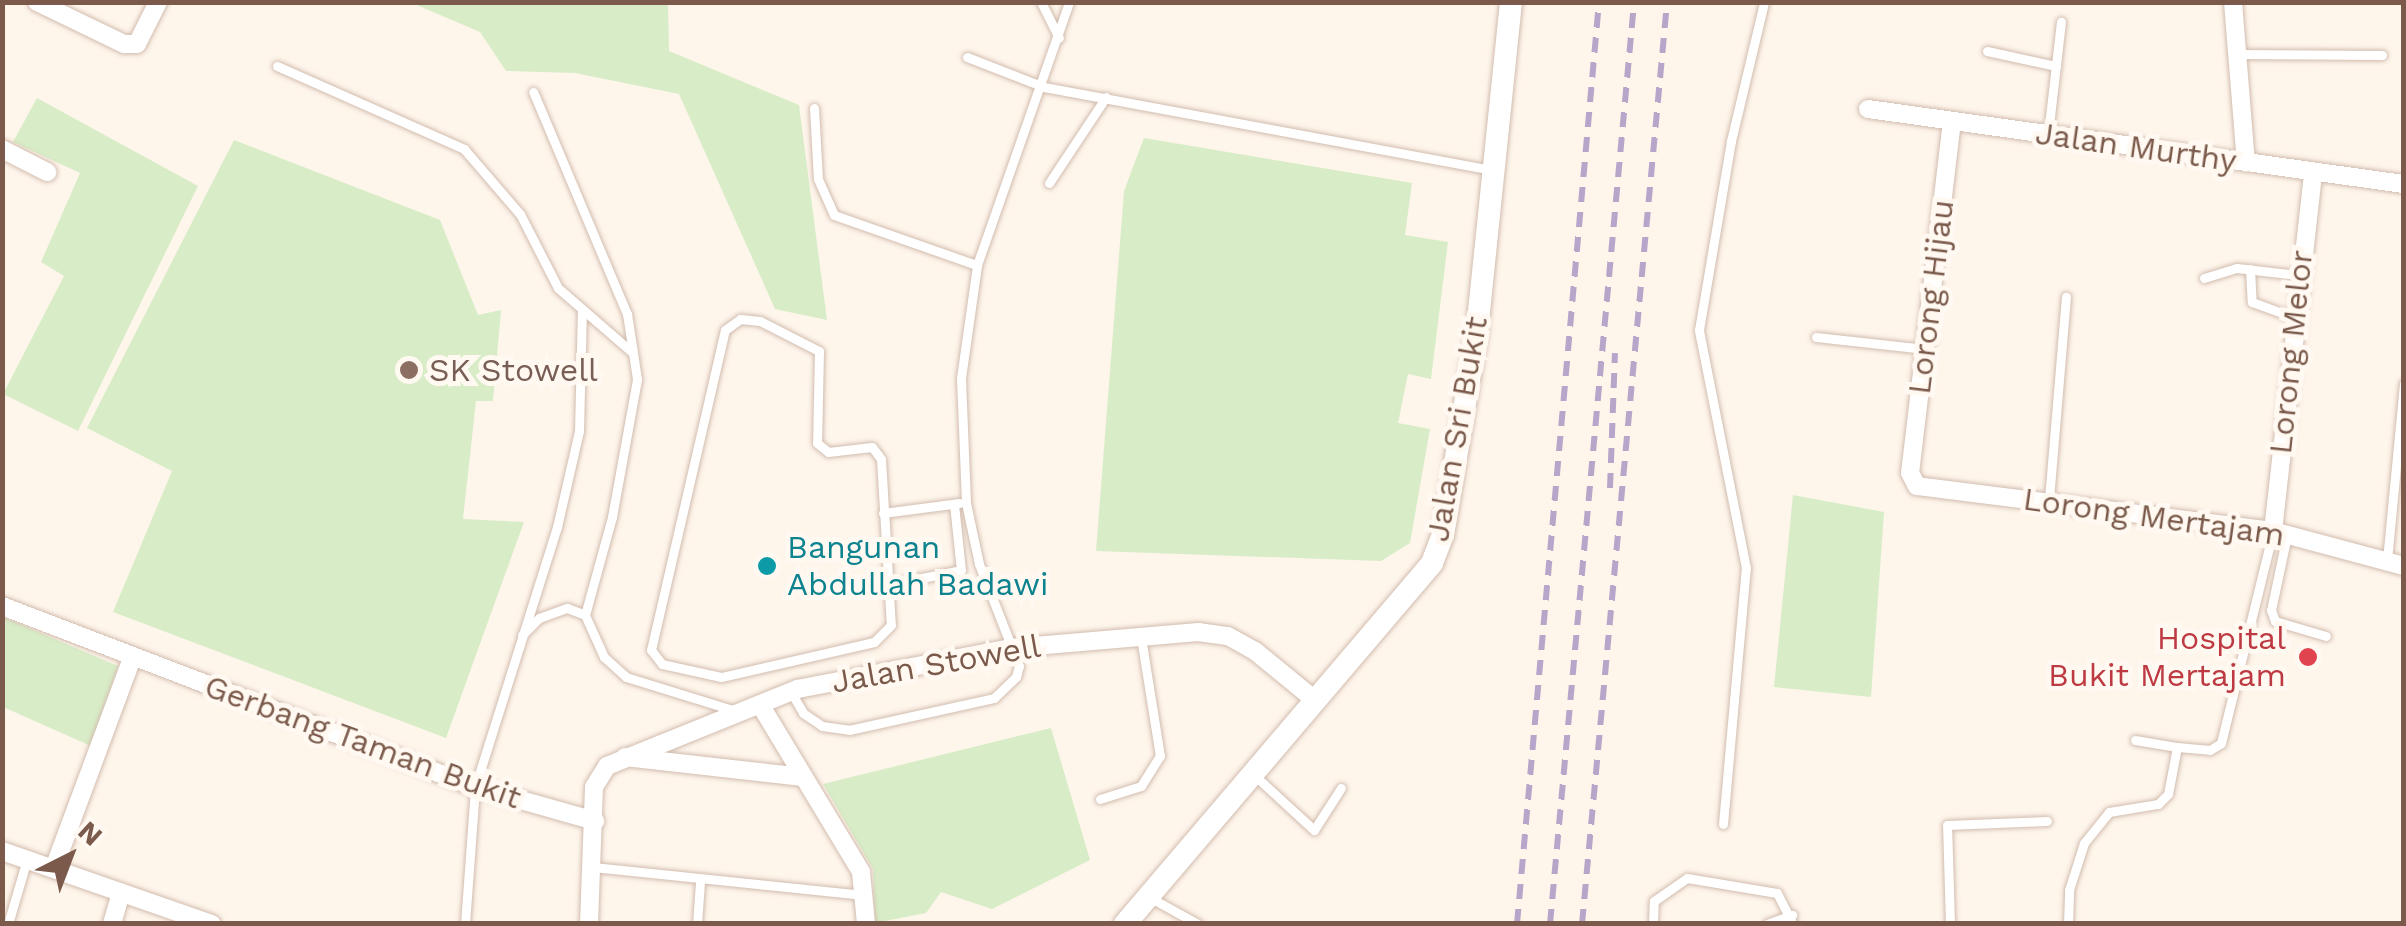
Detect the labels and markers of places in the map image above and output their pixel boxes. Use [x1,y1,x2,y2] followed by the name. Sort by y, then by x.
[429,351,598,389] place label: SK Stowell
[398,359,420,381] marker: SK Stowell
[787,529,1049,604] place label: Bangunan Abdullah Badawi
[756,555,778,577] marker: Bangunan Abdullah Badawi
[2048,620,2286,695] place label: Hospital Bukit Mertajam
[2295,644,2321,670] marker: Hospital Bukit Mertajam

